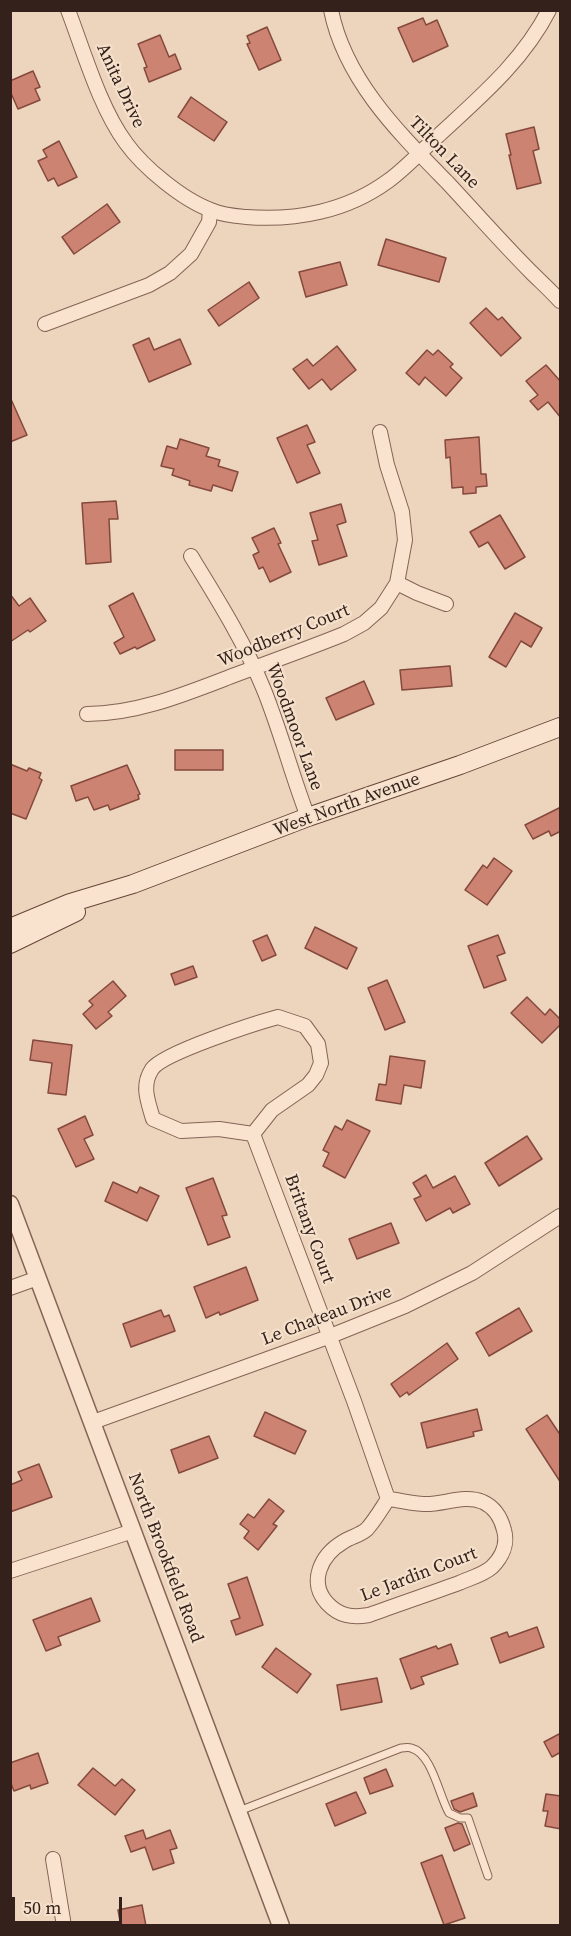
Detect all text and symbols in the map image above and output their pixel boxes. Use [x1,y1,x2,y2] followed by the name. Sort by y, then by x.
[91,40,149,132] street label: Anita Drive
[404,112,484,194] street label: Tilton Lane
[215,600,353,672] street label: Woodberry Court
[261,660,327,794] street label: Woodmoor Lane
[271,769,423,841] street label: West North Avenue
[279,1172,339,1286] street label: Brittany Court
[259,1281,395,1351] street label: Le Chateau Drive
[123,1470,207,1646] street label: North Brookfield Road
[358,1543,480,1607] street label: Le Jardin Court
[15,1885,124,1923] scale bar
[23,1895,61,1920] text: 50 m

